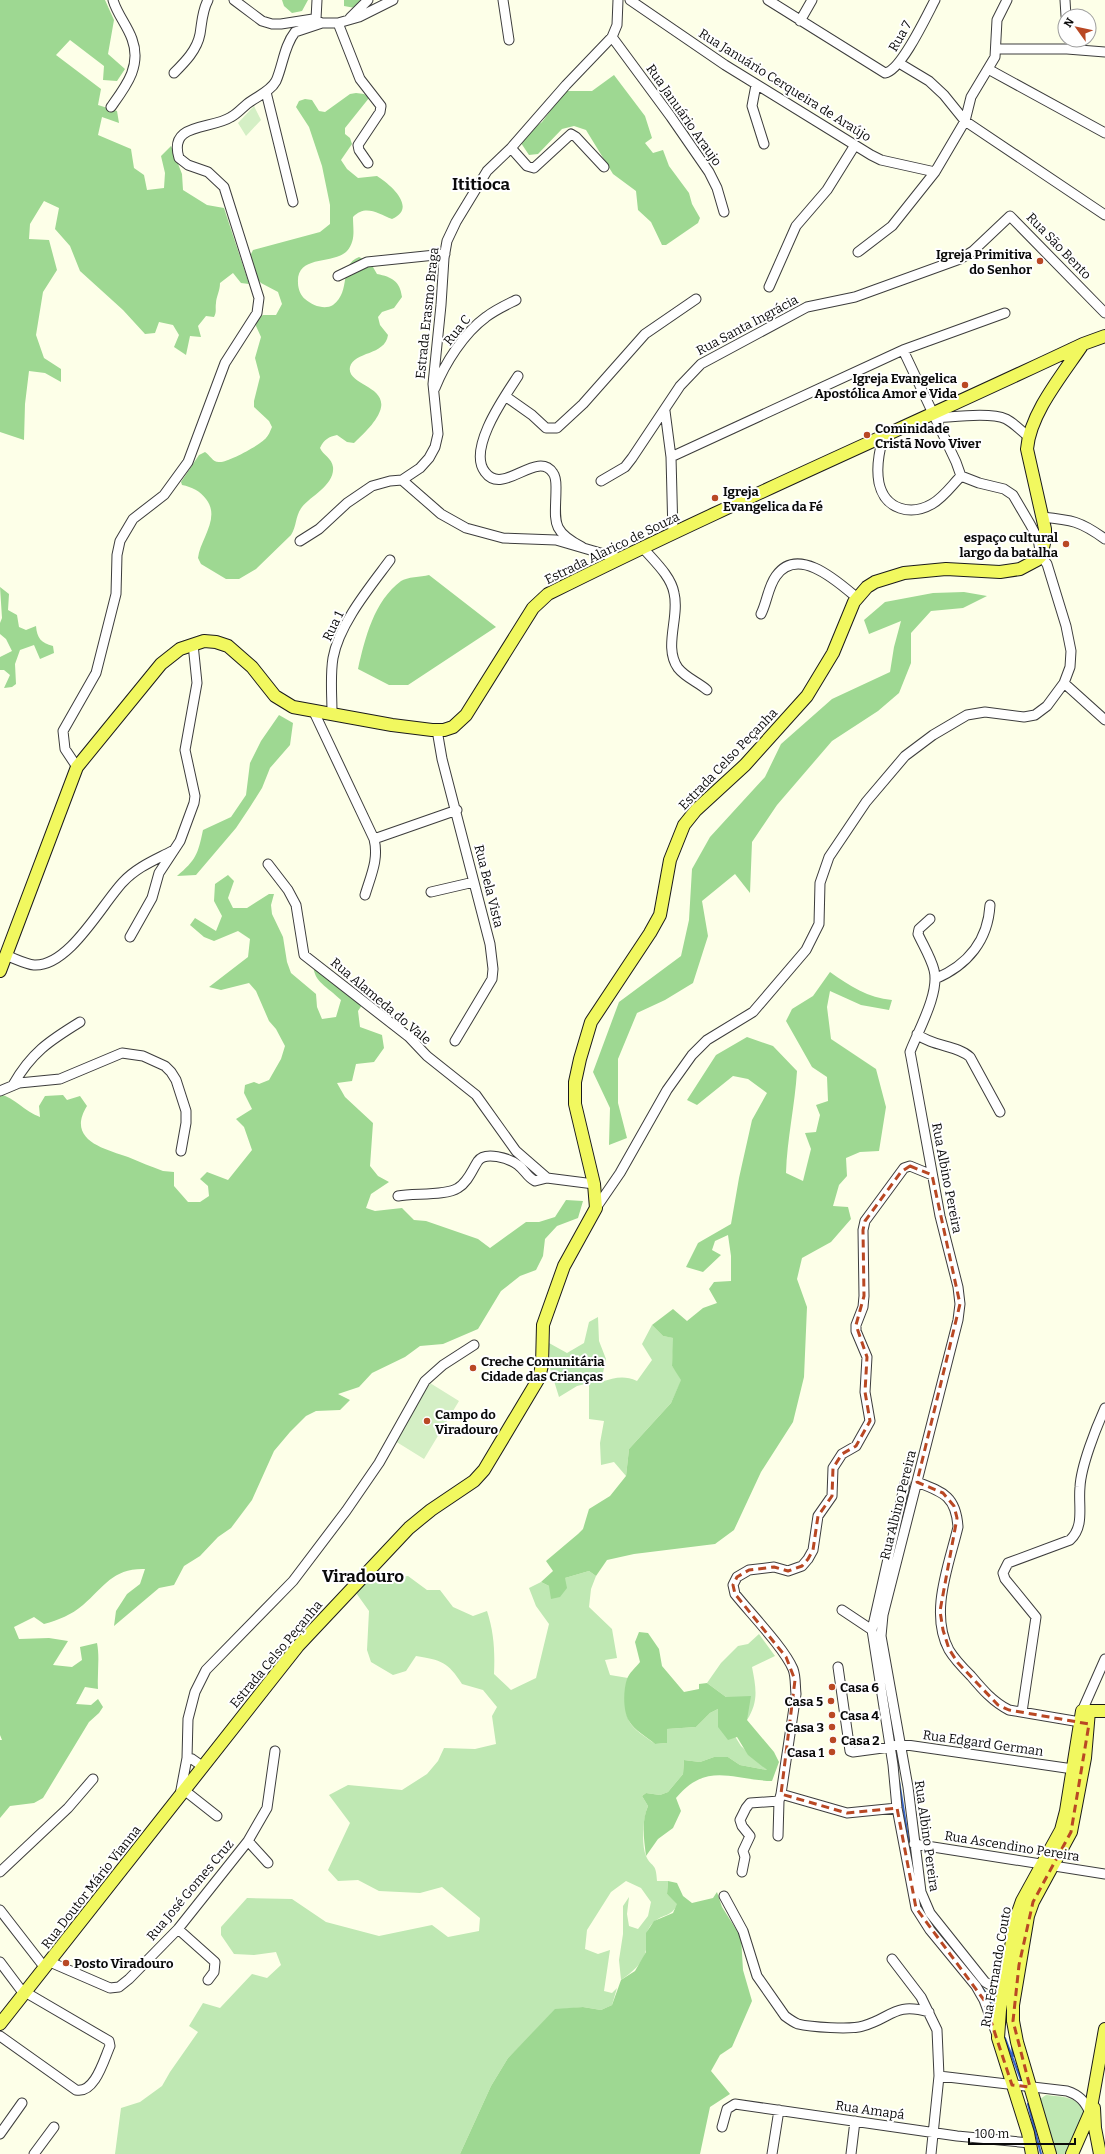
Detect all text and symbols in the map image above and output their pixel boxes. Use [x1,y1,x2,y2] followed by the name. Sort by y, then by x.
[1057,8,1097,48] north arrow
[1061,15,1077,30] text: N
[885,18,915,54] street label: Rua 7
[696,26,874,144] street label: Rua Januário Cerqueira de Araújo
[643,61,725,169] street label: Rua Januário Araujo
[452,174,511,195] district label: Ititioca
[1024,210,1094,282] street label: Rua São Bento
[413,246,441,380] street label: Estrada Erasmo Braga
[936,247,1033,277] place label: Igreja Primitiva do Senhor
[1035,256,1045,266] marker: Igreja Primitiva do Senhor
[694,292,800,358] street label: Rua Santa Ingrácia
[440,312,474,348] street label: Rua C
[814,371,958,401] place label: Igreja Evangelica Apostólica Amor e Vida
[960,380,970,390] marker: Igreja Evangelica Apostólica Amor e Vida
[875,421,981,451] place label: Cominidade Cristã Novo Viver
[862,430,872,440] marker: Cominidade Cristã Novo Viver
[723,484,823,514] place label: Igreja Evangelica da Fé
[710,493,720,503] marker: Igreja Evangelica da Fé
[542,509,682,587] street label: Estrada Alarico de Souza
[960,530,1059,560] place label: espaço cultural largo da batalha
[1061,539,1071,549] marker: espaço cultural largo da batalha
[319,608,347,643] street label: Rua 1
[676,705,780,813] street label: Estrada Celso Peçanha
[471,843,507,929] street label: Rua Bela Vista
[328,955,434,1047] street label: Rua Alameda do Vale
[929,1122,965,1234] street label: Rua Albino Pereira
[481,1354,605,1384] place label: Creche Comunitária Cidade das Crianças
[468,1363,478,1373] marker: Creche Comunitária Cidade das Crianças
[435,1407,498,1437] place label: Campo do Viradouro
[422,1416,432,1426] marker: Campo do Viradouro
[877,1449,919,1561] street label: Rua Albino Pereira
[322,1566,404,1587] district label: Viradouro
[227,1597,325,1711] street label: Estrada Celso Peçanha
[840,1680,879,1695] place label: Casa 6
[827,1682,837,1692] marker: Casa 6
[785,1694,823,1709] place label: Casa 5
[826,1696,836,1706] marker: Casa 5
[840,1708,879,1723] place label: Casa 4
[827,1710,837,1720] marker: Casa 4
[785,1720,824,1735] place label: Casa 3
[827,1722,837,1732] marker: Casa 3
[922,1727,1045,1759] street label: Rua Edgard German
[841,1733,880,1748] place label: Casa 2
[828,1735,838,1745] marker: Casa 2
[787,1745,824,1760] place label: Casa 1
[827,1747,837,1757] marker: Casa 1
[912,1779,942,1893] street label: Rua Albino Pereira
[38,1822,144,1952] street label: Rua Doutor Mário Vianna
[943,1828,1081,1864] street label: Rua Ascendino Pereira
[143,1837,237,1943] street label: Rua José Gomes Cruz
[978,1905,1014,2029] street label: Rua Fernando Couto
[74,1956,174,1971] place label: Posto Viradouro
[61,1958,71,1968] marker: Posto Viradouro
[835,2098,905,2122] street label: Rua Amapá
[969,2120,1075,2146] scale bar
[975,2127,1010,2141] text: 100 m

